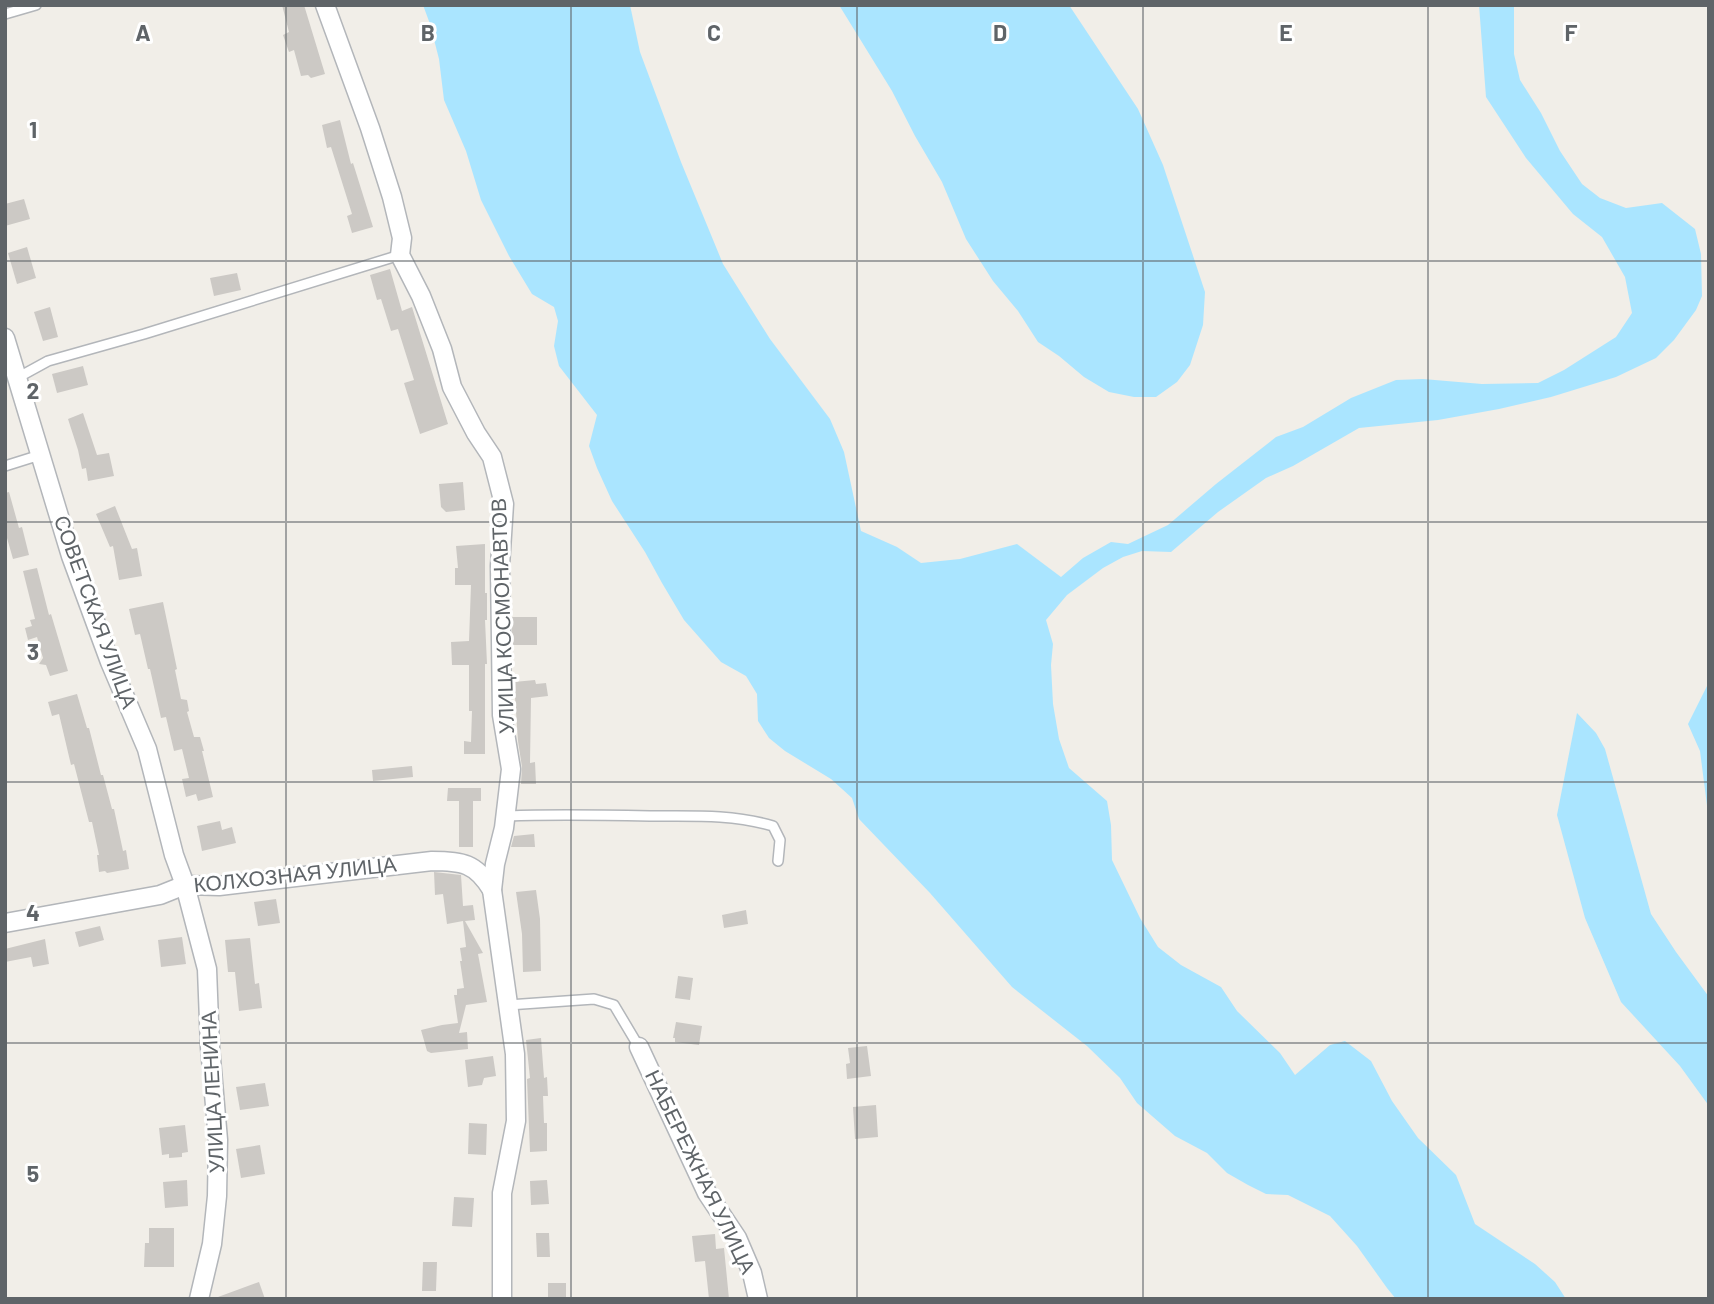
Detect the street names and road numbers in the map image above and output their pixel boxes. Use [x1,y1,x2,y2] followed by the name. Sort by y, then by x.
[485,498,518,735] street label: УЛИЦА КОСМОНАВТОВ
[50,511,143,711] street label: СОВЕТСКАЯ УЛИЦА
[192,850,397,897] street label: КОЛХОЗНАЯ УЛИЦА
[195,1010,228,1174] street label: УЛИЦА ЛЕНИНА
[641,1065,762,1277] street label: НАБЕРЕЖНАЯ УЛИЦА

